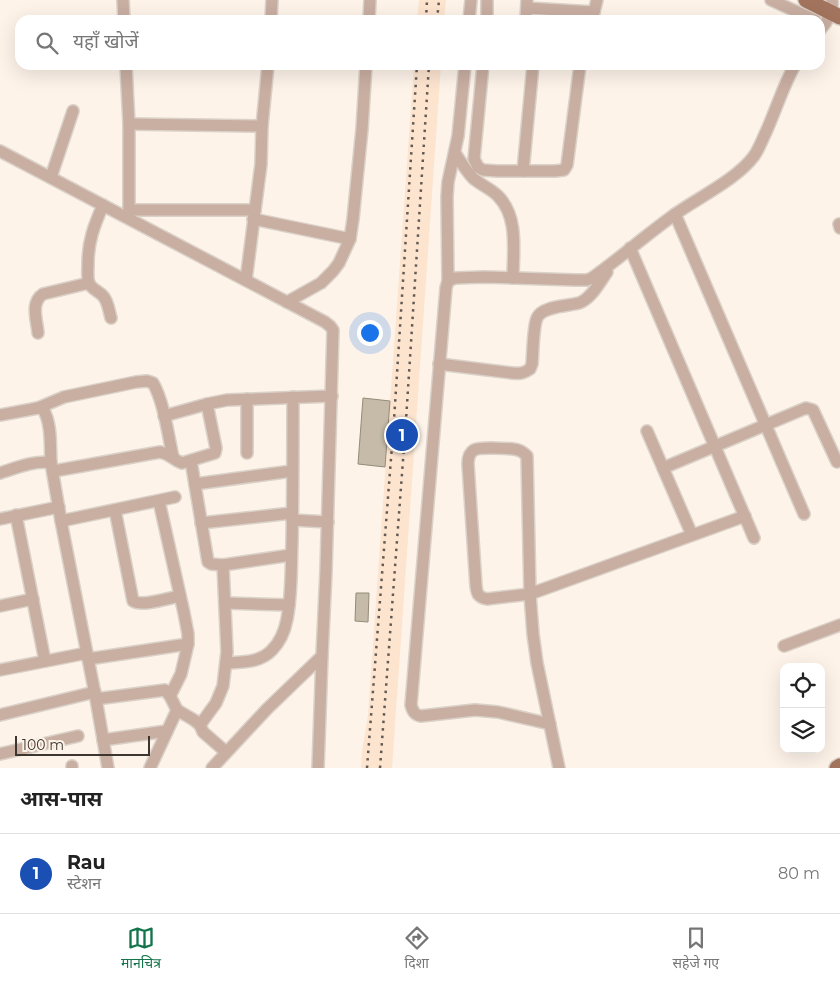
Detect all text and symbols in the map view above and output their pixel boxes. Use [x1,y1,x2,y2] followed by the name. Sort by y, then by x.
[15,15,825,70] search box
[33,29,61,57] icon: search
[73,30,139,53] text: यहाँ खोजें
[357,320,383,346] your location
[386,416,418,454] pin: 1
[780,663,825,753] map controls
[780,663,825,708] button: locate
[780,708,825,753] button: layers
[15,733,150,756] scale bar
[22,736,64,754] text: 100 m
[20,786,102,811] text: आस-पास
[67,851,106,874] text: Rau
[33,864,39,883] text: 1
[778,864,820,883] text: 80 m
[67,874,101,893] text: स्टेशन
[121,924,161,974] tab: मानचित्र
[403,924,431,974] tab: दिशा
[673,924,719,974] tab: सहेजे गए

